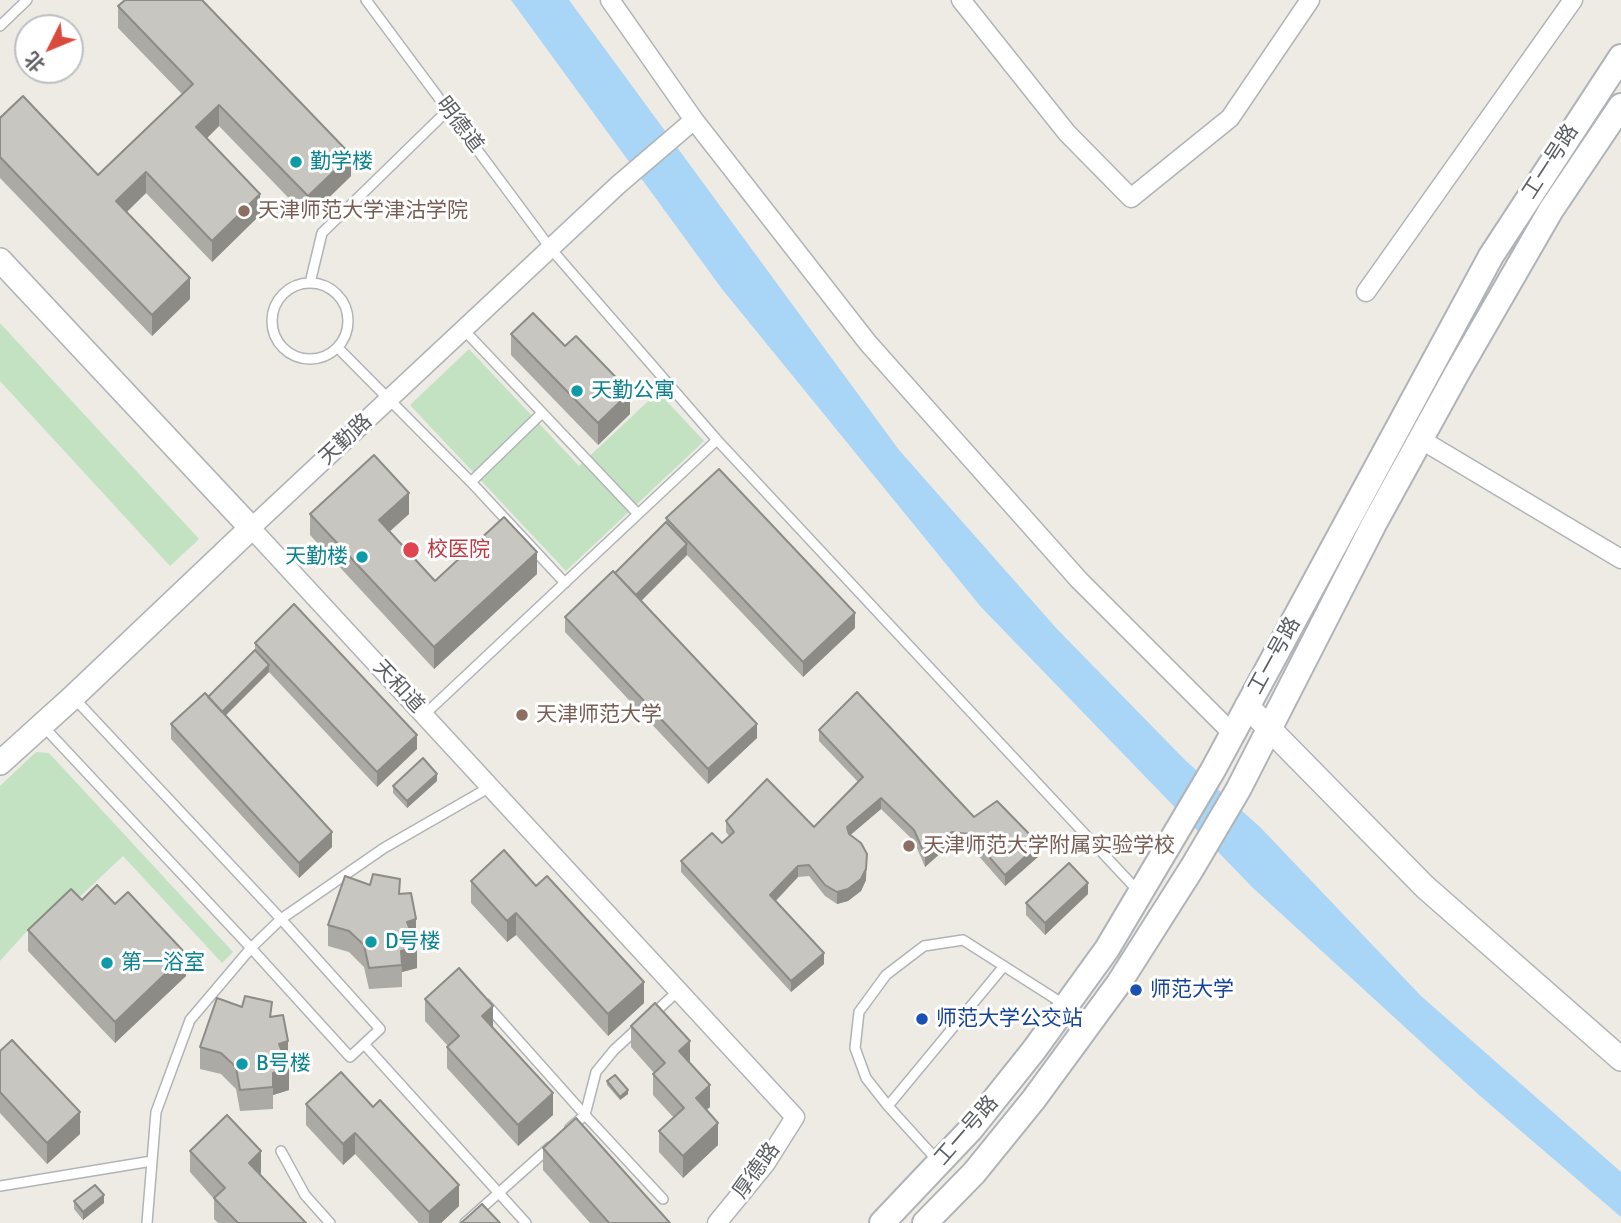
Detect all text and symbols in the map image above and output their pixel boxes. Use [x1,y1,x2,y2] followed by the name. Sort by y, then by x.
[14,14,84,84] north arrow
[20,47,50,77] text: 北
[430,92,488,158] street label: 明德道
[1518,120,1584,204] street label: 工一号路
[310,149,373,175] place label: 勤学楼
[288,154,304,170] marker: 勤学楼
[258,198,468,224] place label: 天津师范大学津沽学院
[236,203,252,219] marker: 天津师范大学津沽学院
[591,378,675,404] place label: 天勤公寓
[569,383,585,399] marker: 天勤公寓
[314,409,378,471] street label: 天勤路
[427,537,490,563] place label: 校医院
[401,540,421,560] marker: 校医院
[285,544,348,570] place label: 天勤楼
[354,549,370,565] marker: 天勤楼
[1244,613,1306,699] street label: 工一号路
[367,655,429,719] street label: 天和道
[536,702,662,728] place label: 天津师范大学
[514,707,530,723] marker: 天津师范大学
[923,833,1175,859] place label: 天津师范大学附属实验学校
[901,838,917,854] marker: 天津师范大学附属实验学校
[385,929,441,955] place label: D号楼
[363,934,379,950] marker: D号楼
[121,950,205,976] place label: 第一浴室
[99,955,115,971] marker: 第一浴室
[1150,977,1234,1003] place label: 师范大学
[1128,982,1144,998] marker: 师范大学
[936,1006,1083,1032] place label: 师范大学公交站
[914,1011,930,1027] marker: 师范大学公交站
[256,1051,311,1077] place label: B号楼
[234,1056,250,1072] marker: B号楼
[930,1091,1004,1171] street label: 工一号路
[728,1138,786,1204] street label: 厚德路

